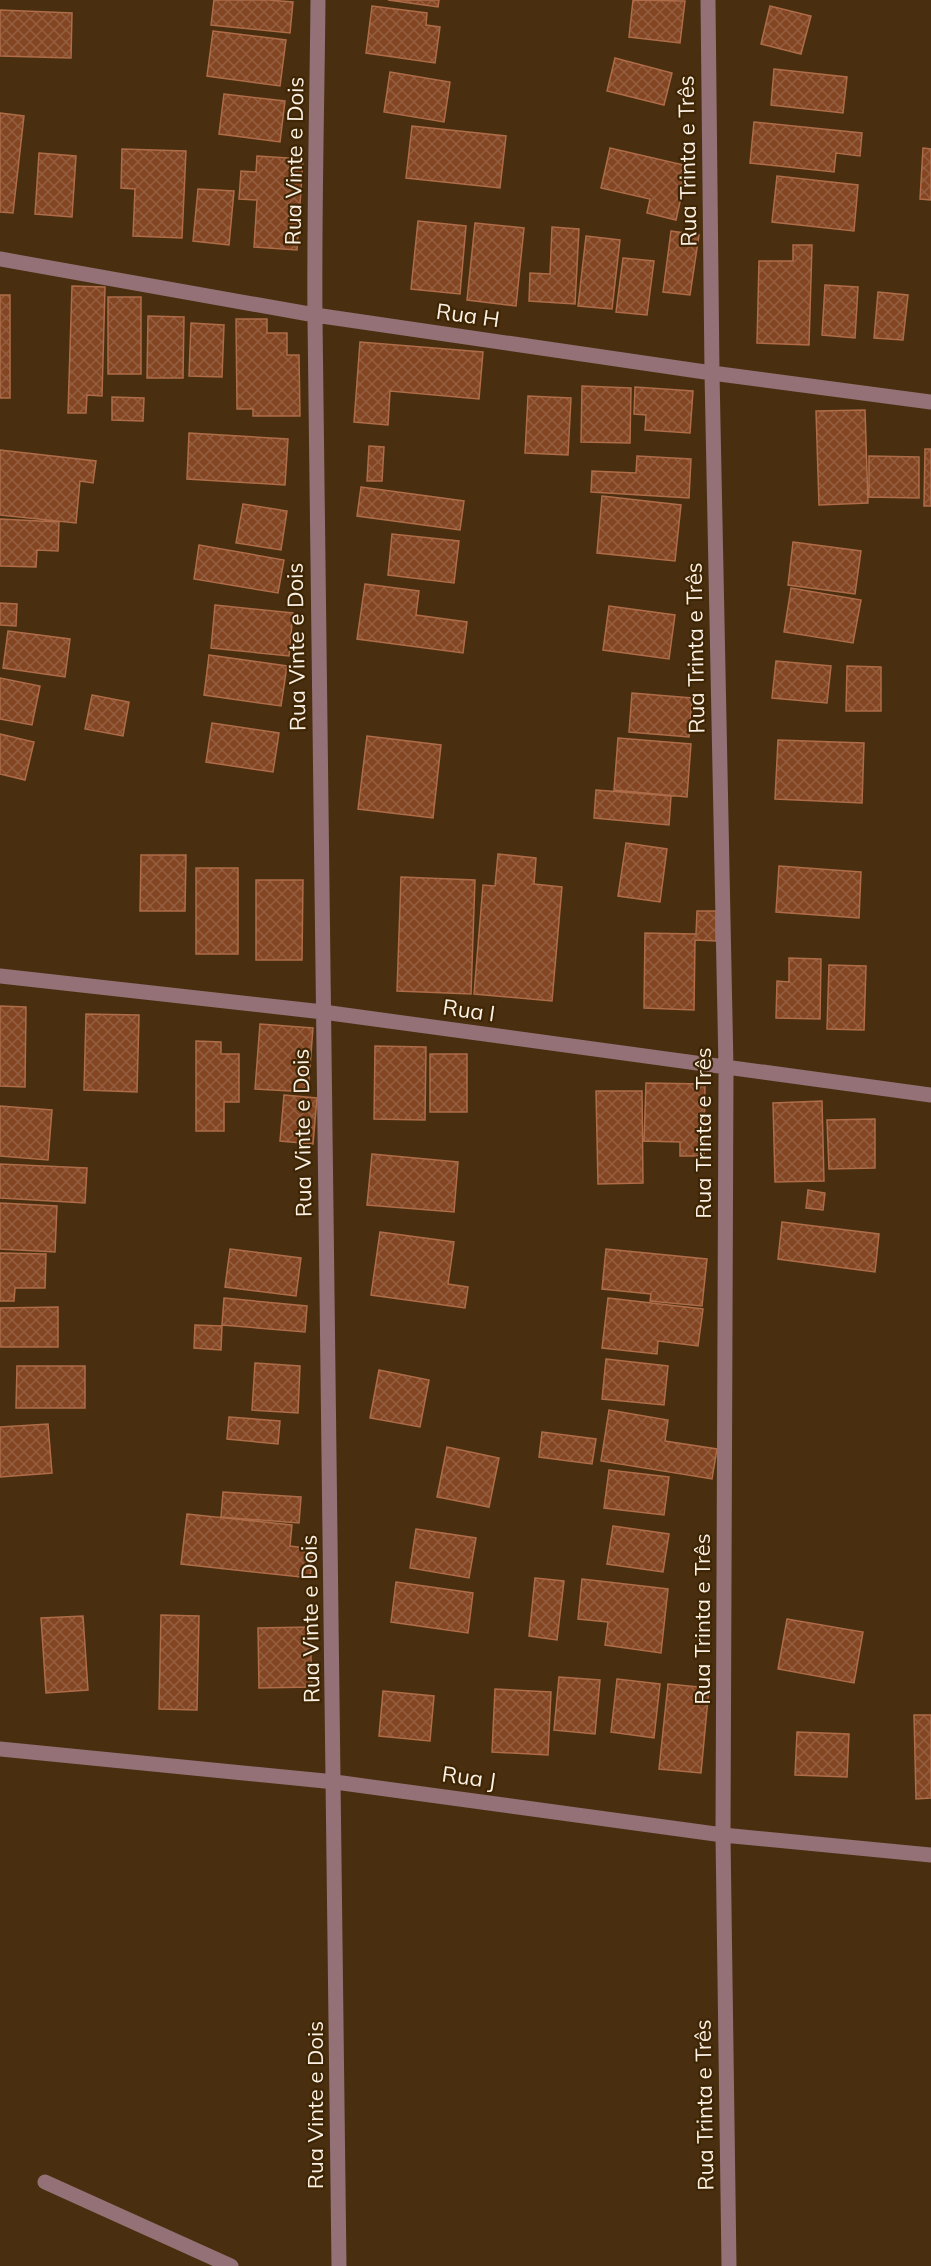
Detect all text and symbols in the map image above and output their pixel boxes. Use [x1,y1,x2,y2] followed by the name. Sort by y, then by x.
[672,75,702,247] street label: Rua Trinta e Três
[279,77,309,245] street label: Rua Vinte e Dois
[435,297,501,333] street label: Rua H
[680,562,710,734] street label: Rua Trinta e Três
[281,563,311,731] street label: Rua Vinte e Dois
[441,992,497,1028] street label: Rua I
[689,1047,717,1219] street label: Rua Trinta e Três
[287,1049,317,1217] street label: Rua Vinte e Dois
[688,1533,716,1705] street label: Rua Trinta e Três
[295,1535,325,1703] street label: Rua Vinte e Dois
[440,1759,498,1795] street label: Rua J
[689,2019,719,2191] street label: Rua Trinta e Três
[301,2021,329,2189] street label: Rua Vinte e Dois

